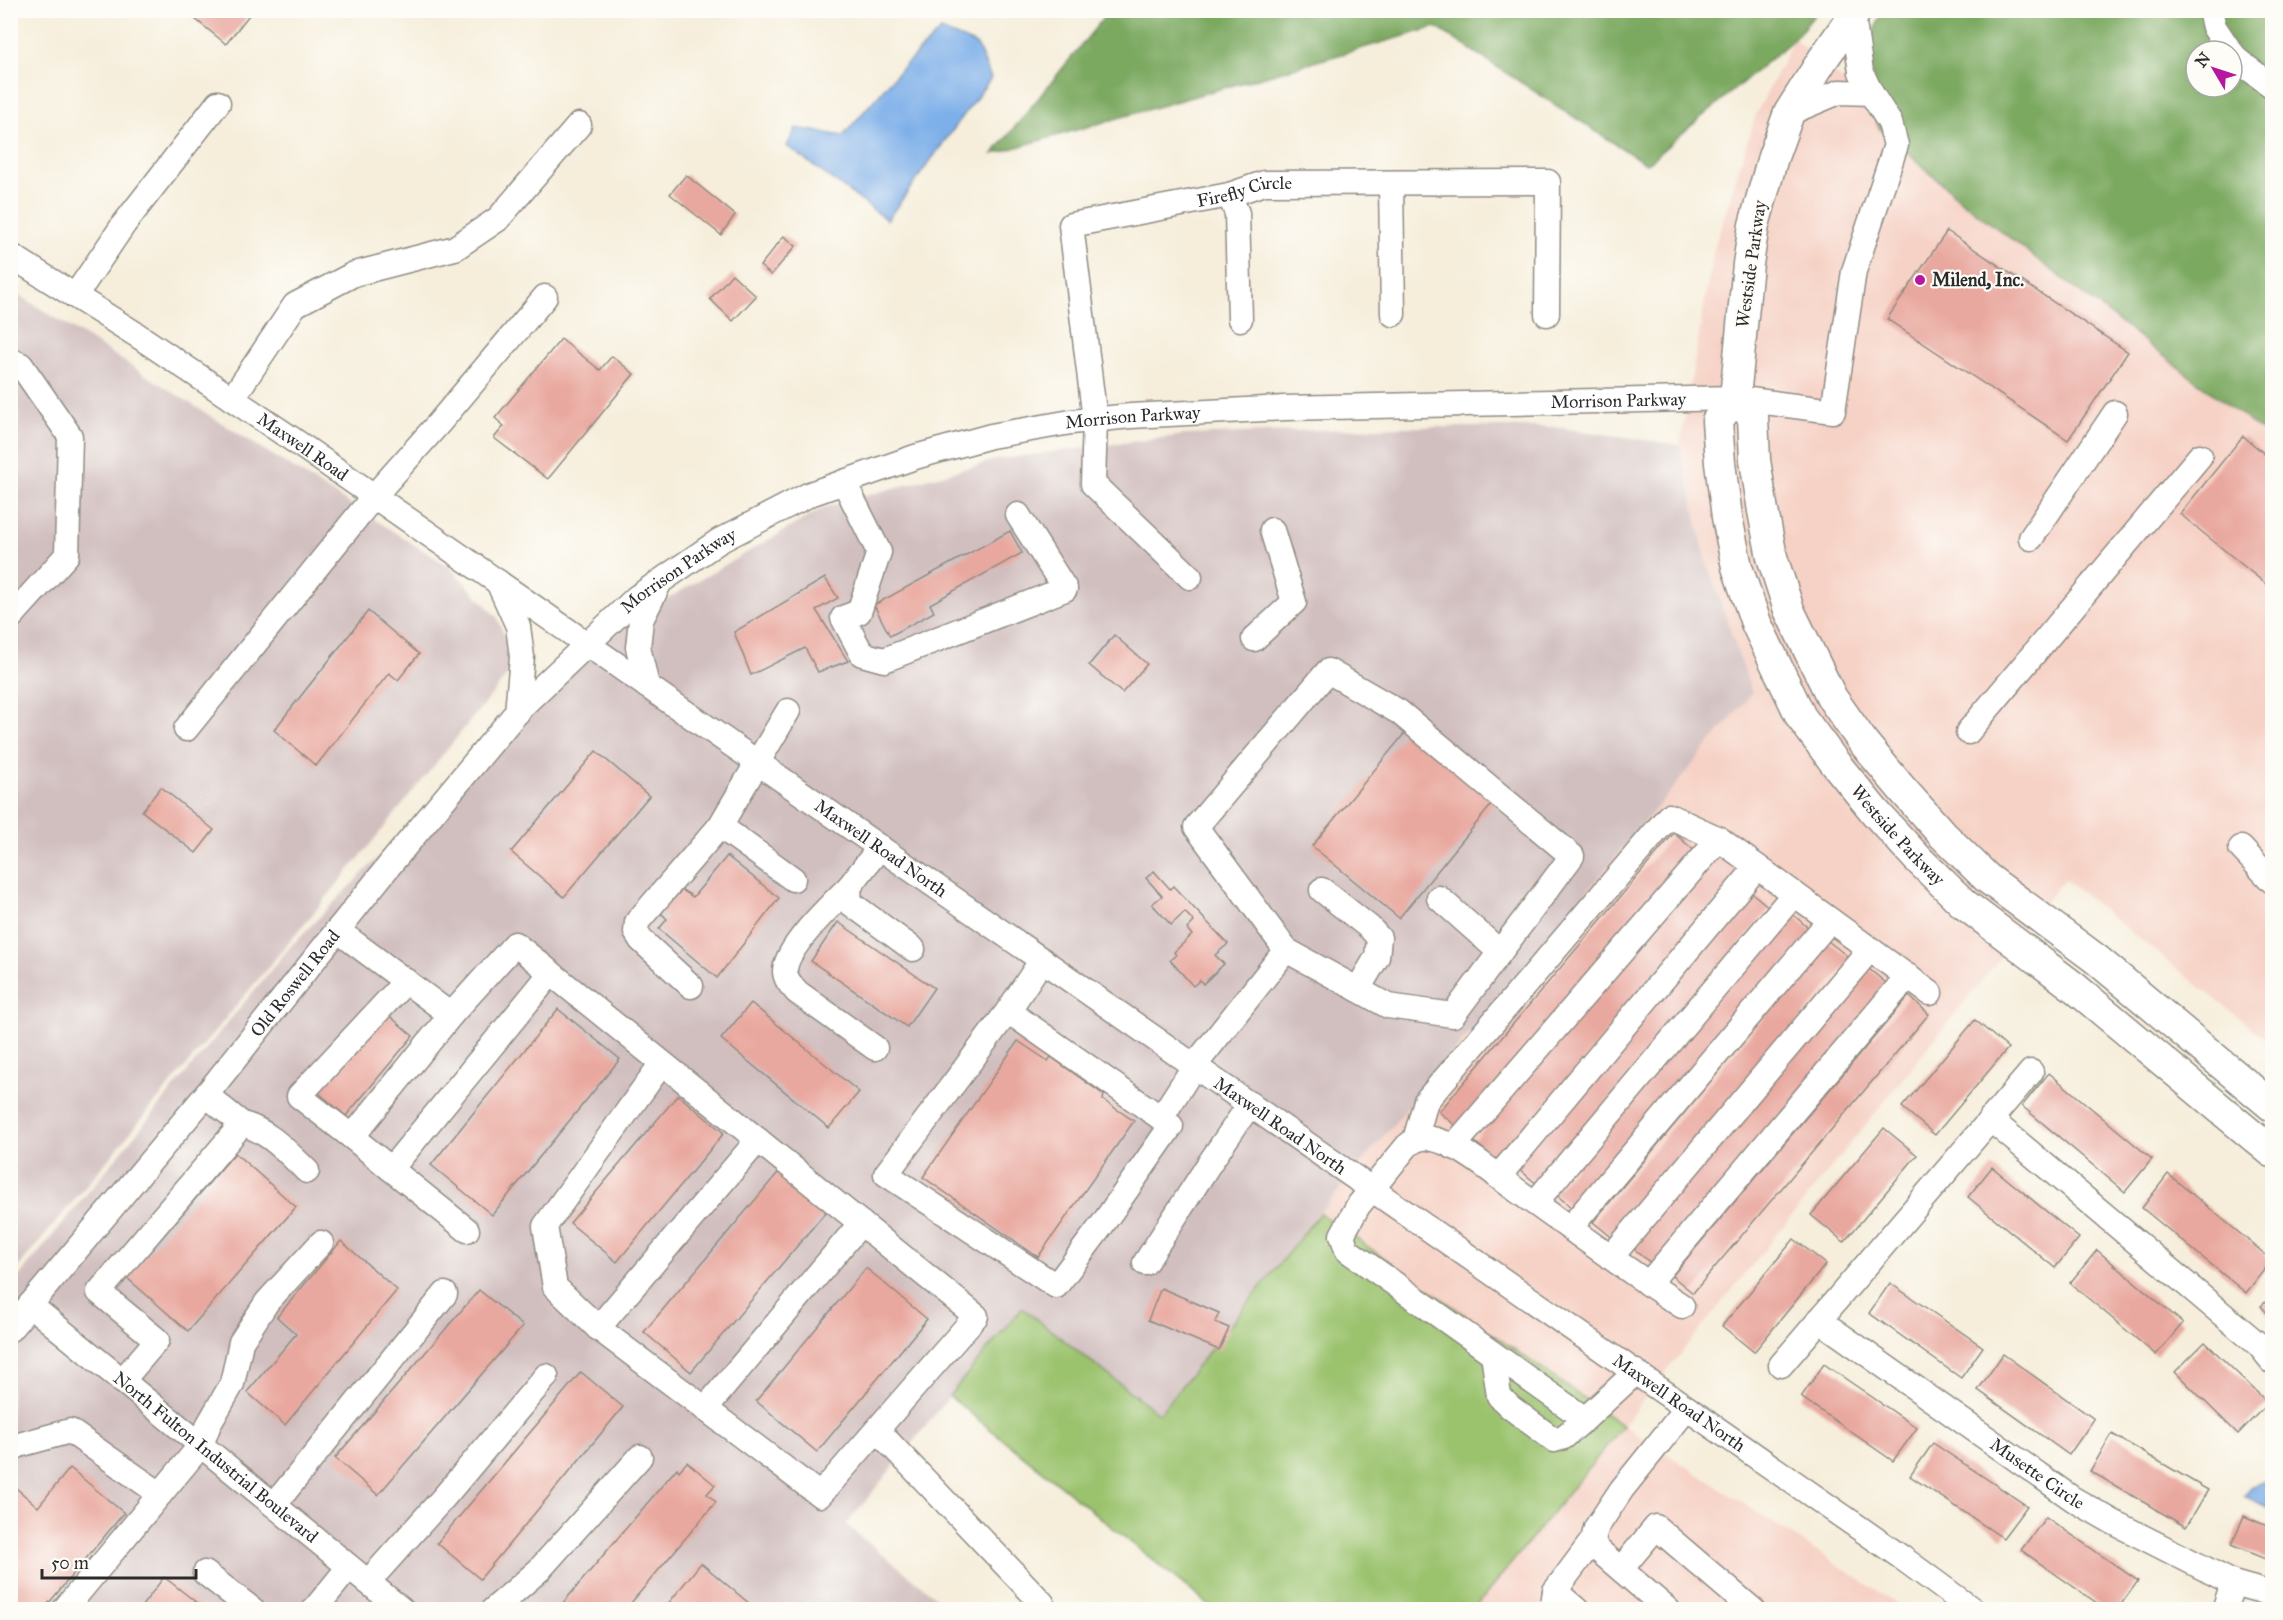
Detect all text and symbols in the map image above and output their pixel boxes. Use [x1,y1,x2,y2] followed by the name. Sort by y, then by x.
[2184,39,2244,99] north arrow
[2191,48,2215,71] text: N
[1195,172,1292,212] street label: Firefly Circle
[1731,198,1771,329] street label: Westside Parkway
[1932,269,2024,291] place label: Milend, Inc.
[1913,273,1927,287] marker: Milend, Inc.
[1550,388,1687,413] street label: Morrison Parkway
[1064,401,1202,434] street label: Morrison Parkway
[253,408,352,486] street label: Maxwell Road
[616,523,740,618] street label: Morrison Parkway
[1846,780,1950,890] street label: Westside Parkway
[810,795,952,902] street label: Maxwell Road North
[246,925,345,1041] street label: Old Roswell Road
[1210,1072,1351,1179] street label: Maxwell Road North
[1609,1349,1750,1457] street label: Maxwell Road North
[109,1367,322,1548] street label: North Fulton Industrial Boulevard
[1986,1433,2088,1514] street label: Musette Circle
[42,1542,196,1580] scale bar
[51,1552,89,1574] text: 50 m

